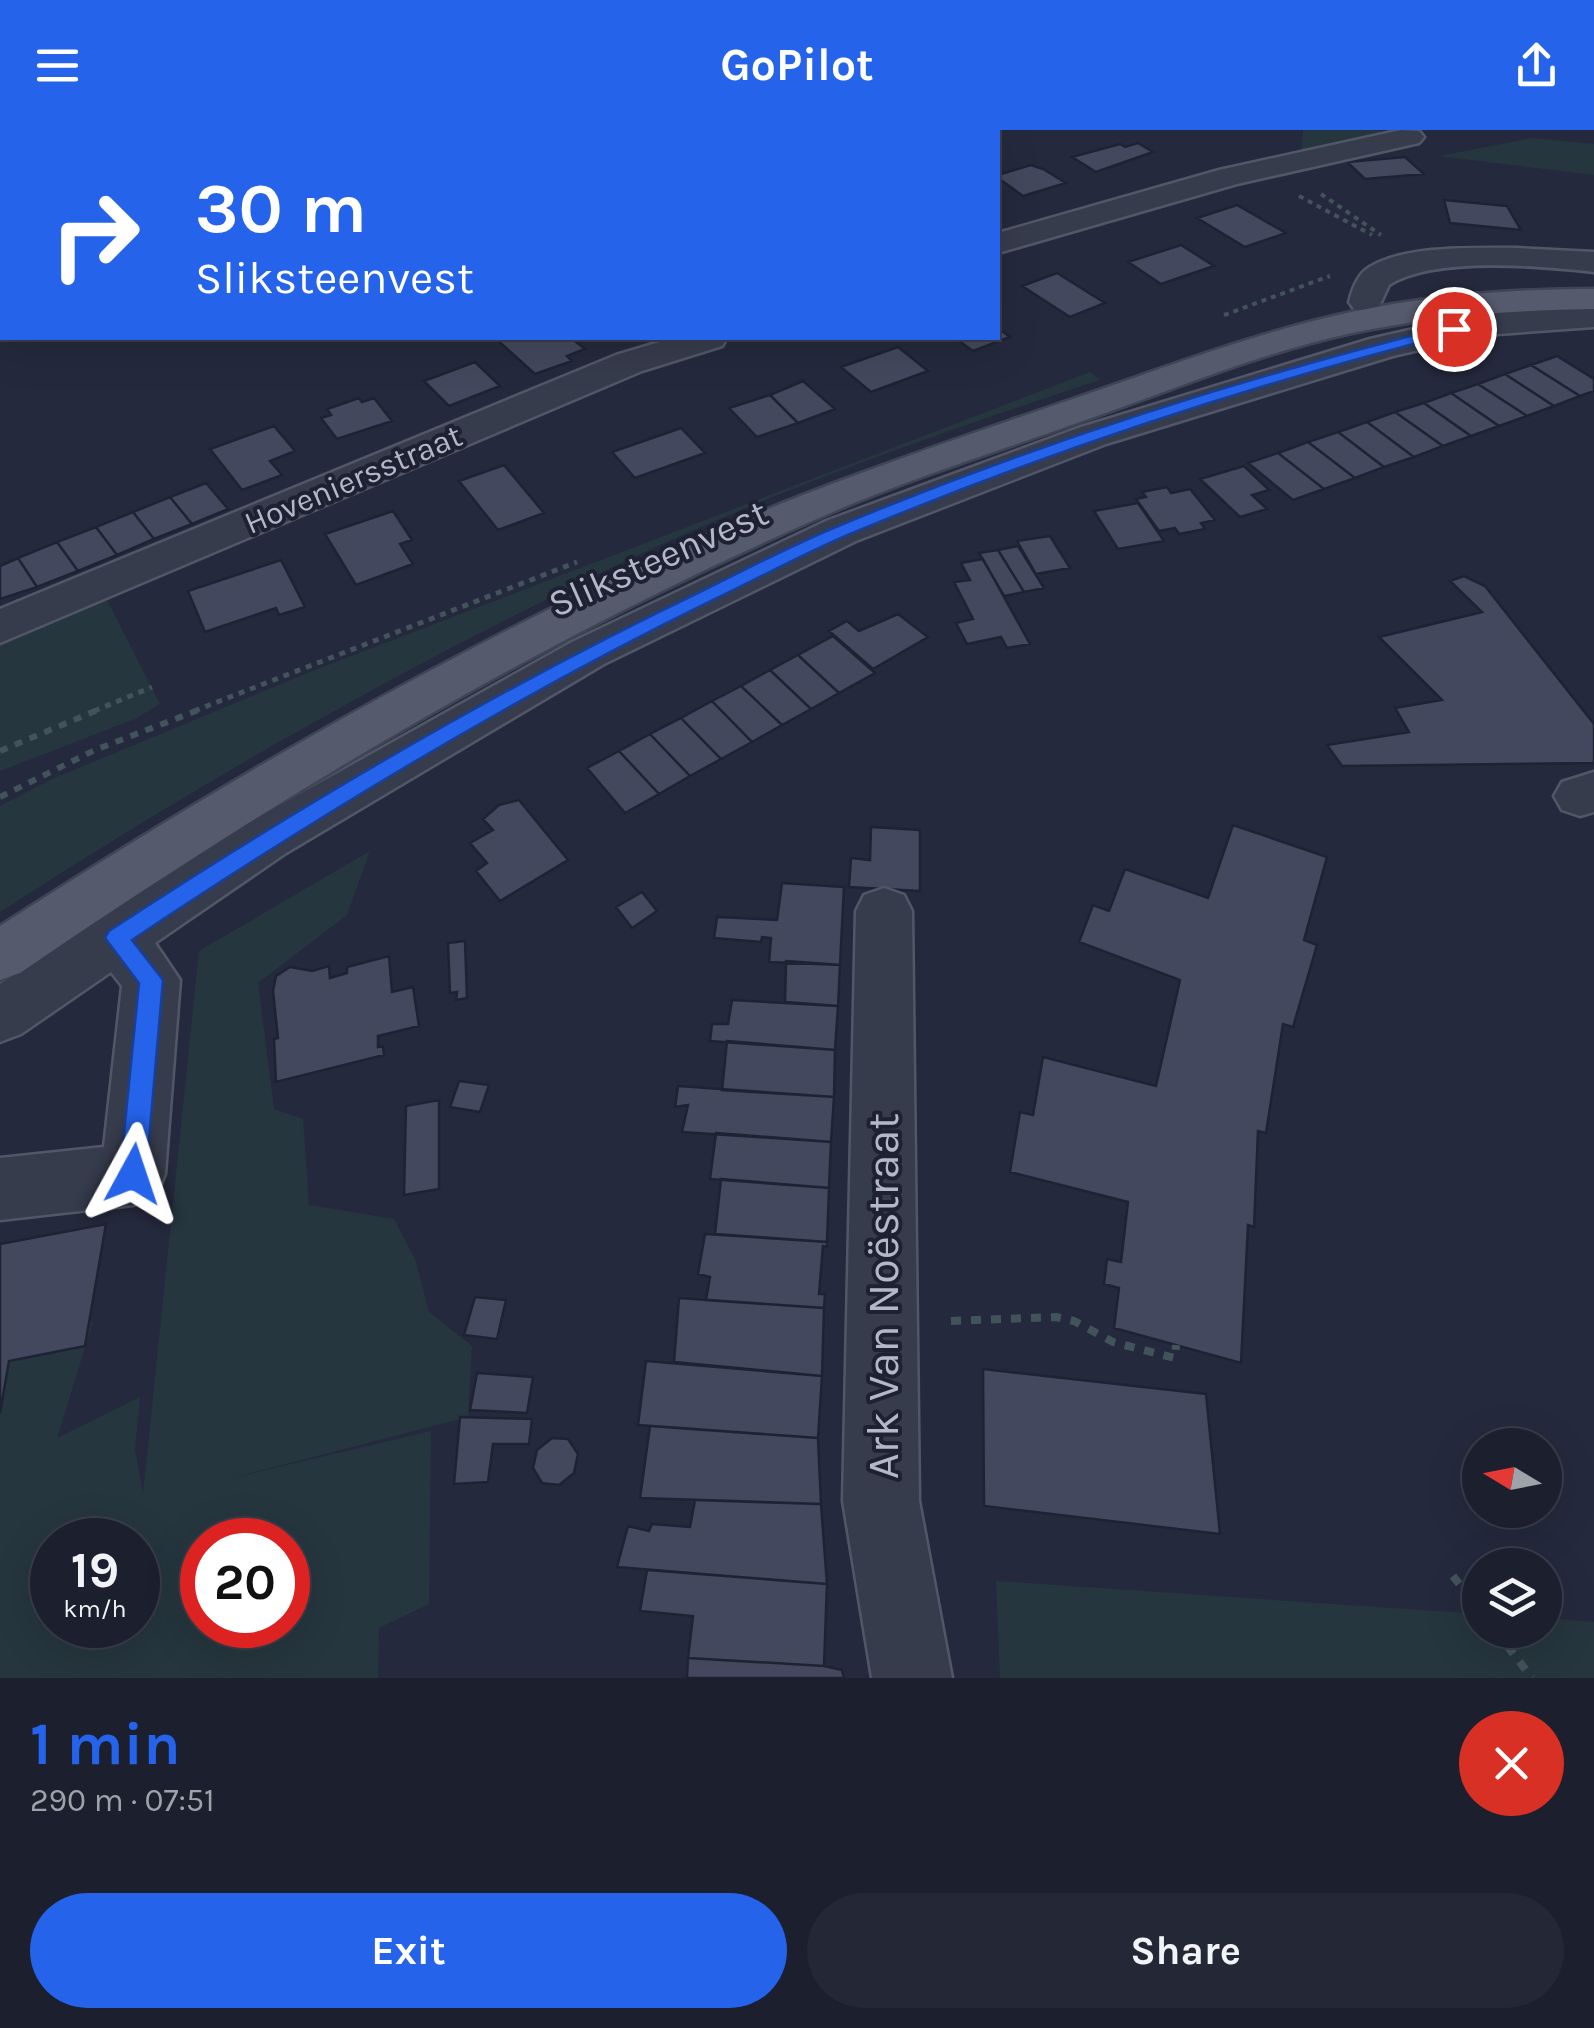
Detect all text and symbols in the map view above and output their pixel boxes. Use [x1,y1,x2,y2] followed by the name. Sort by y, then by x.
[30,38,85,93] icon: menu
[1509,38,1564,93] icon: share
[720,39,874,91] text: GoPilot
[195,168,367,250] text: 30 m
[30,170,160,300] icon: right
[195,252,474,304] text: Sliksteenvest
[1412,287,1497,372] pin
[1427,302,1482,357] icon: arrive
[239,417,468,542] street label: Hoveniersstraat
[542,490,775,627] street label: Sliksteenvest
[857,1113,909,1479] street label: Ark Van Noëstraat
[81,1122,185,1226] position arrow
[1462,1428,1562,1528] north arrow
[1462,1428,1562,1648] map controls
[180,1518,310,1648] speed limit sign: 20
[71,1541,119,1600] text: 19
[1462,1548,1562,1648] button: layers
[63,1594,127,1623] text: km/h
[30,1709,181,1779] text: 1 min
[1459,1711,1564,1816] button: close
[30,1782,215,1819] text: 290 m · 07:51
[30,1893,787,2008] button: Exit
[807,1893,1564,2008] button: Share

